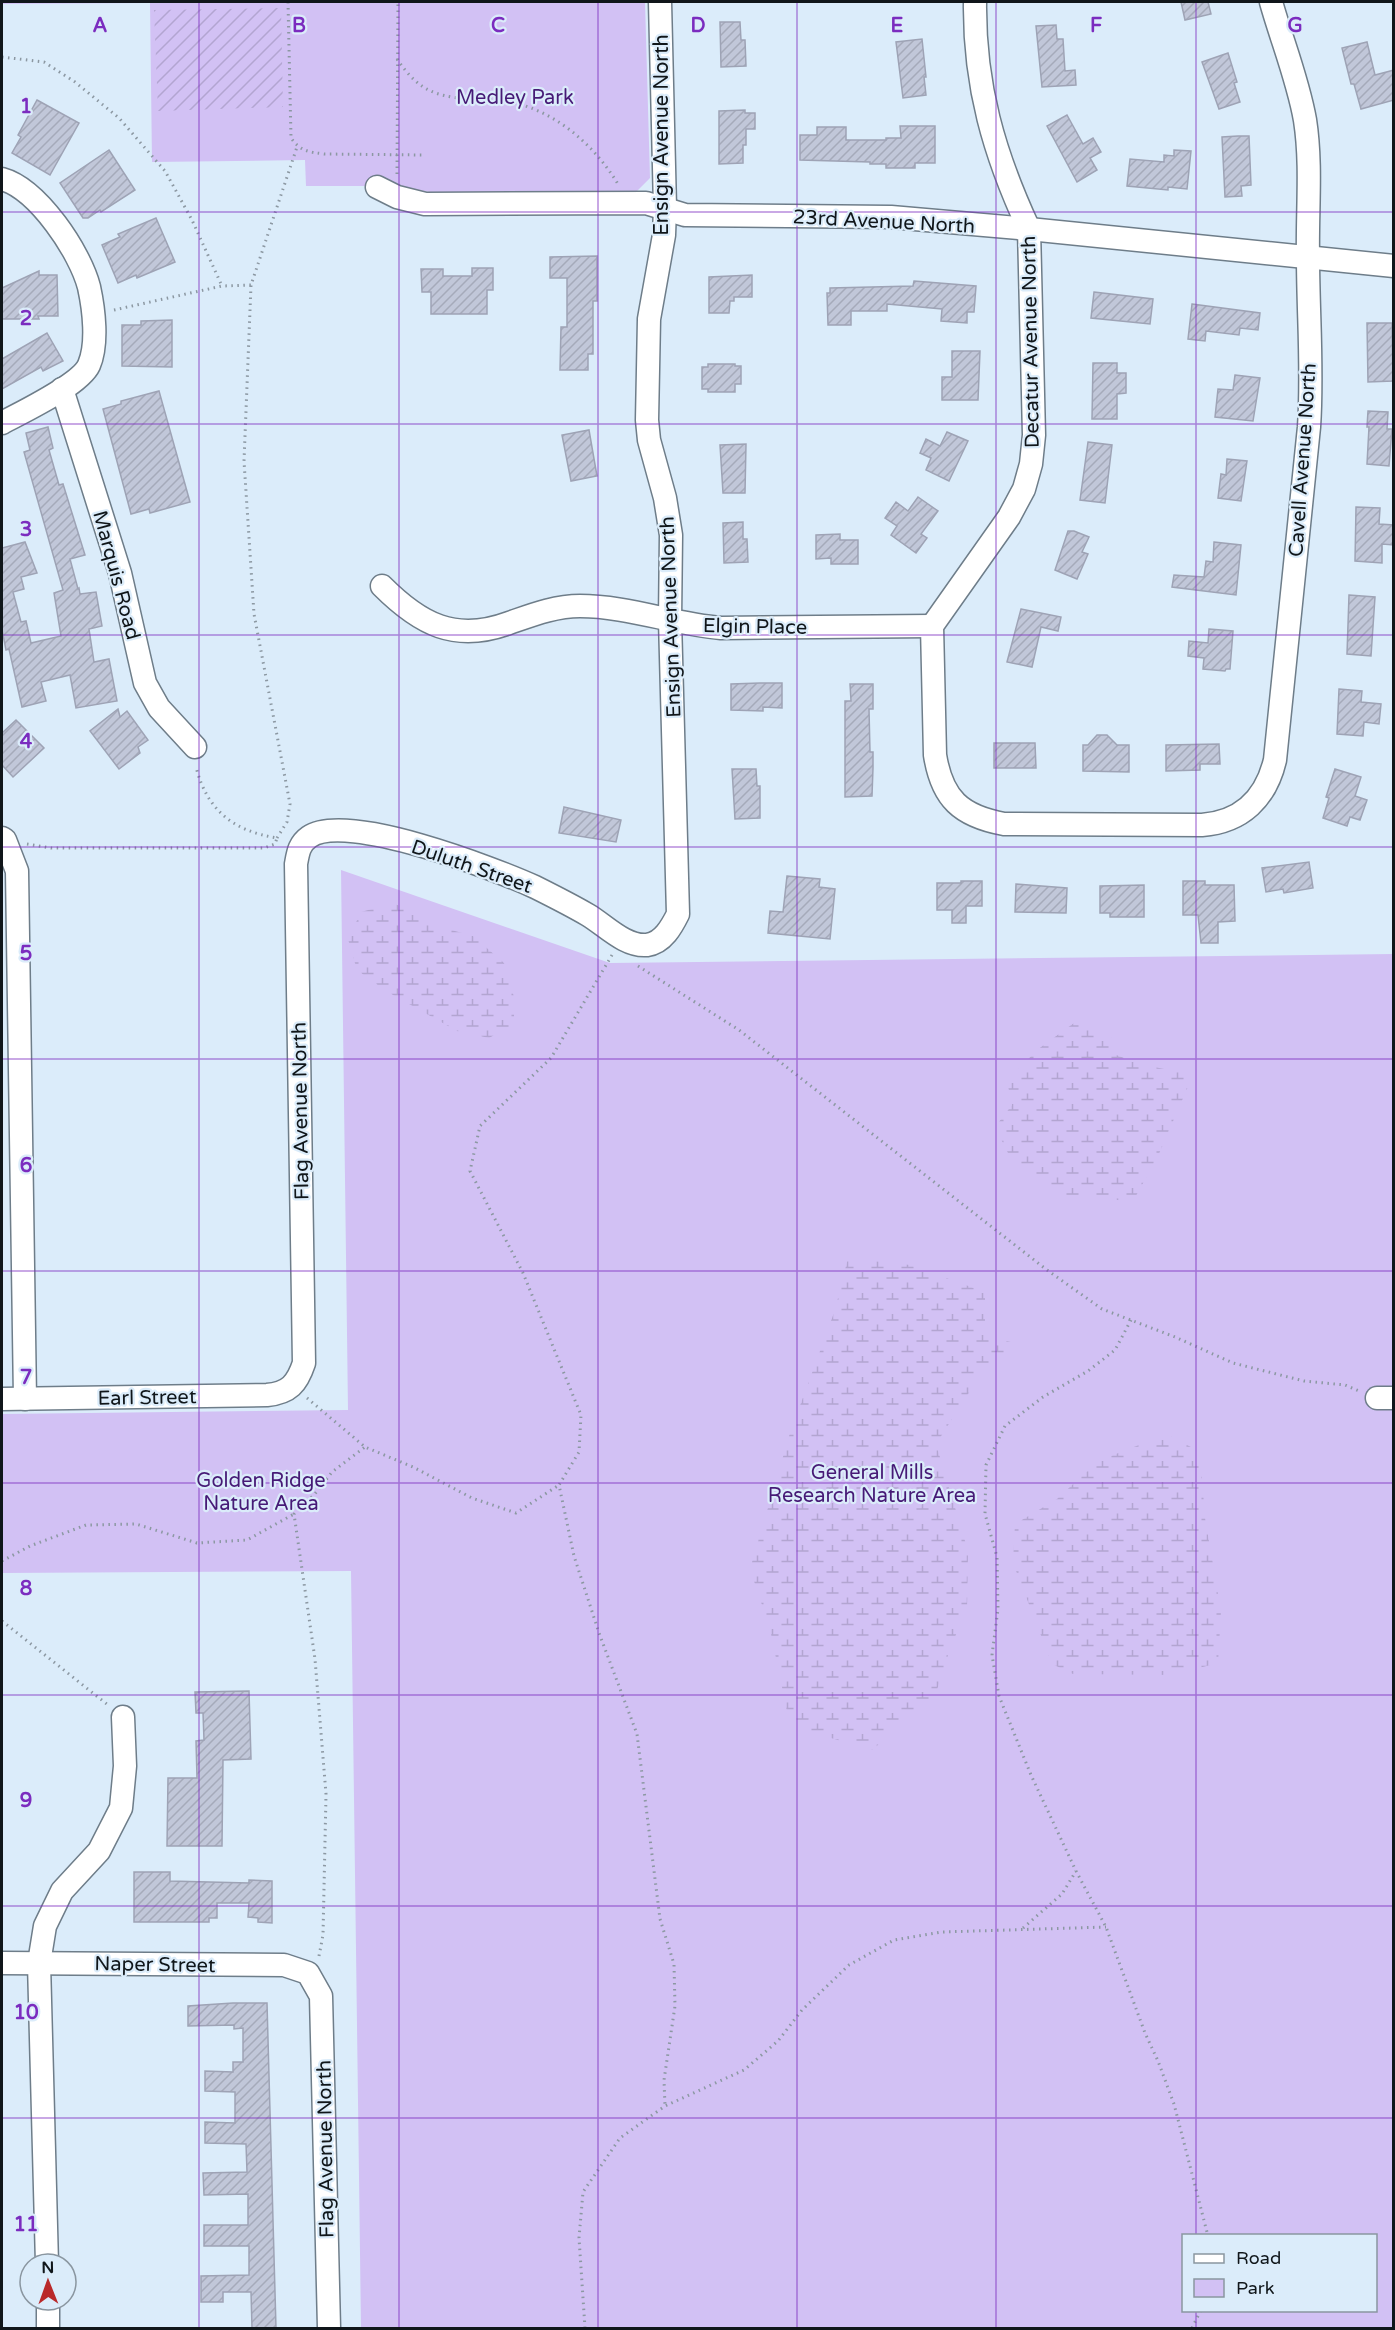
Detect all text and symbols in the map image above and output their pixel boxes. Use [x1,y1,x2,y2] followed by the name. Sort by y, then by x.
[93,14,108,38] text: A
[292,14,306,38] text: B
[491,14,505,38] text: C
[690,14,706,38] text: D
[891,14,904,38] text: E
[1090,14,1102,38] text: F
[1287,14,1303,38] text: G
[650,34,674,236] street label: Ensign Avenue North
[456,86,574,110] park label: Medley Park
[20,95,32,119] text: 1
[792,205,976,239] street label: 23rd Avenue North
[1017,236,1045,448] street label: Decatur Avenue North
[20,307,32,331] text: 2
[1284,362,1322,558] street label: Cavell Avenue North
[87,508,145,642] street label: Marquis Road
[655,516,687,718] street label: Ensign Avenue North
[20,518,32,542] text: 3
[703,614,807,640] street label: Elgin Place
[20,730,33,754] text: 4
[408,835,536,899] street label: Duluth Street
[20,942,32,966] text: 5
[287,1022,315,1200] street label: Flag Avenue North
[20,1154,32,1178] text: 6
[20,1366,32,1390] text: 7
[97,1385,197,1411] street label: Earl Street
[768,1461,976,1508] park label: General Mills Research Nature Area
[196,1469,326,1516] park label: Golden Ridge Nature Area
[20,1577,32,1601] text: 8
[20,1789,32,1813] text: 9
[94,1952,216,1978] street label: Naper Street
[13,2001,39,2025] text: 10
[312,2060,340,2238] street label: Flag Avenue North
[13,2213,39,2237] text: 11
[1182,2234,1377,2312] legend
[1236,2247,1281,2269] text: Road
[18,2252,78,2312] north arrow
[41,2258,54,2278] text: N
[1236,2277,1275,2299] text: Park

